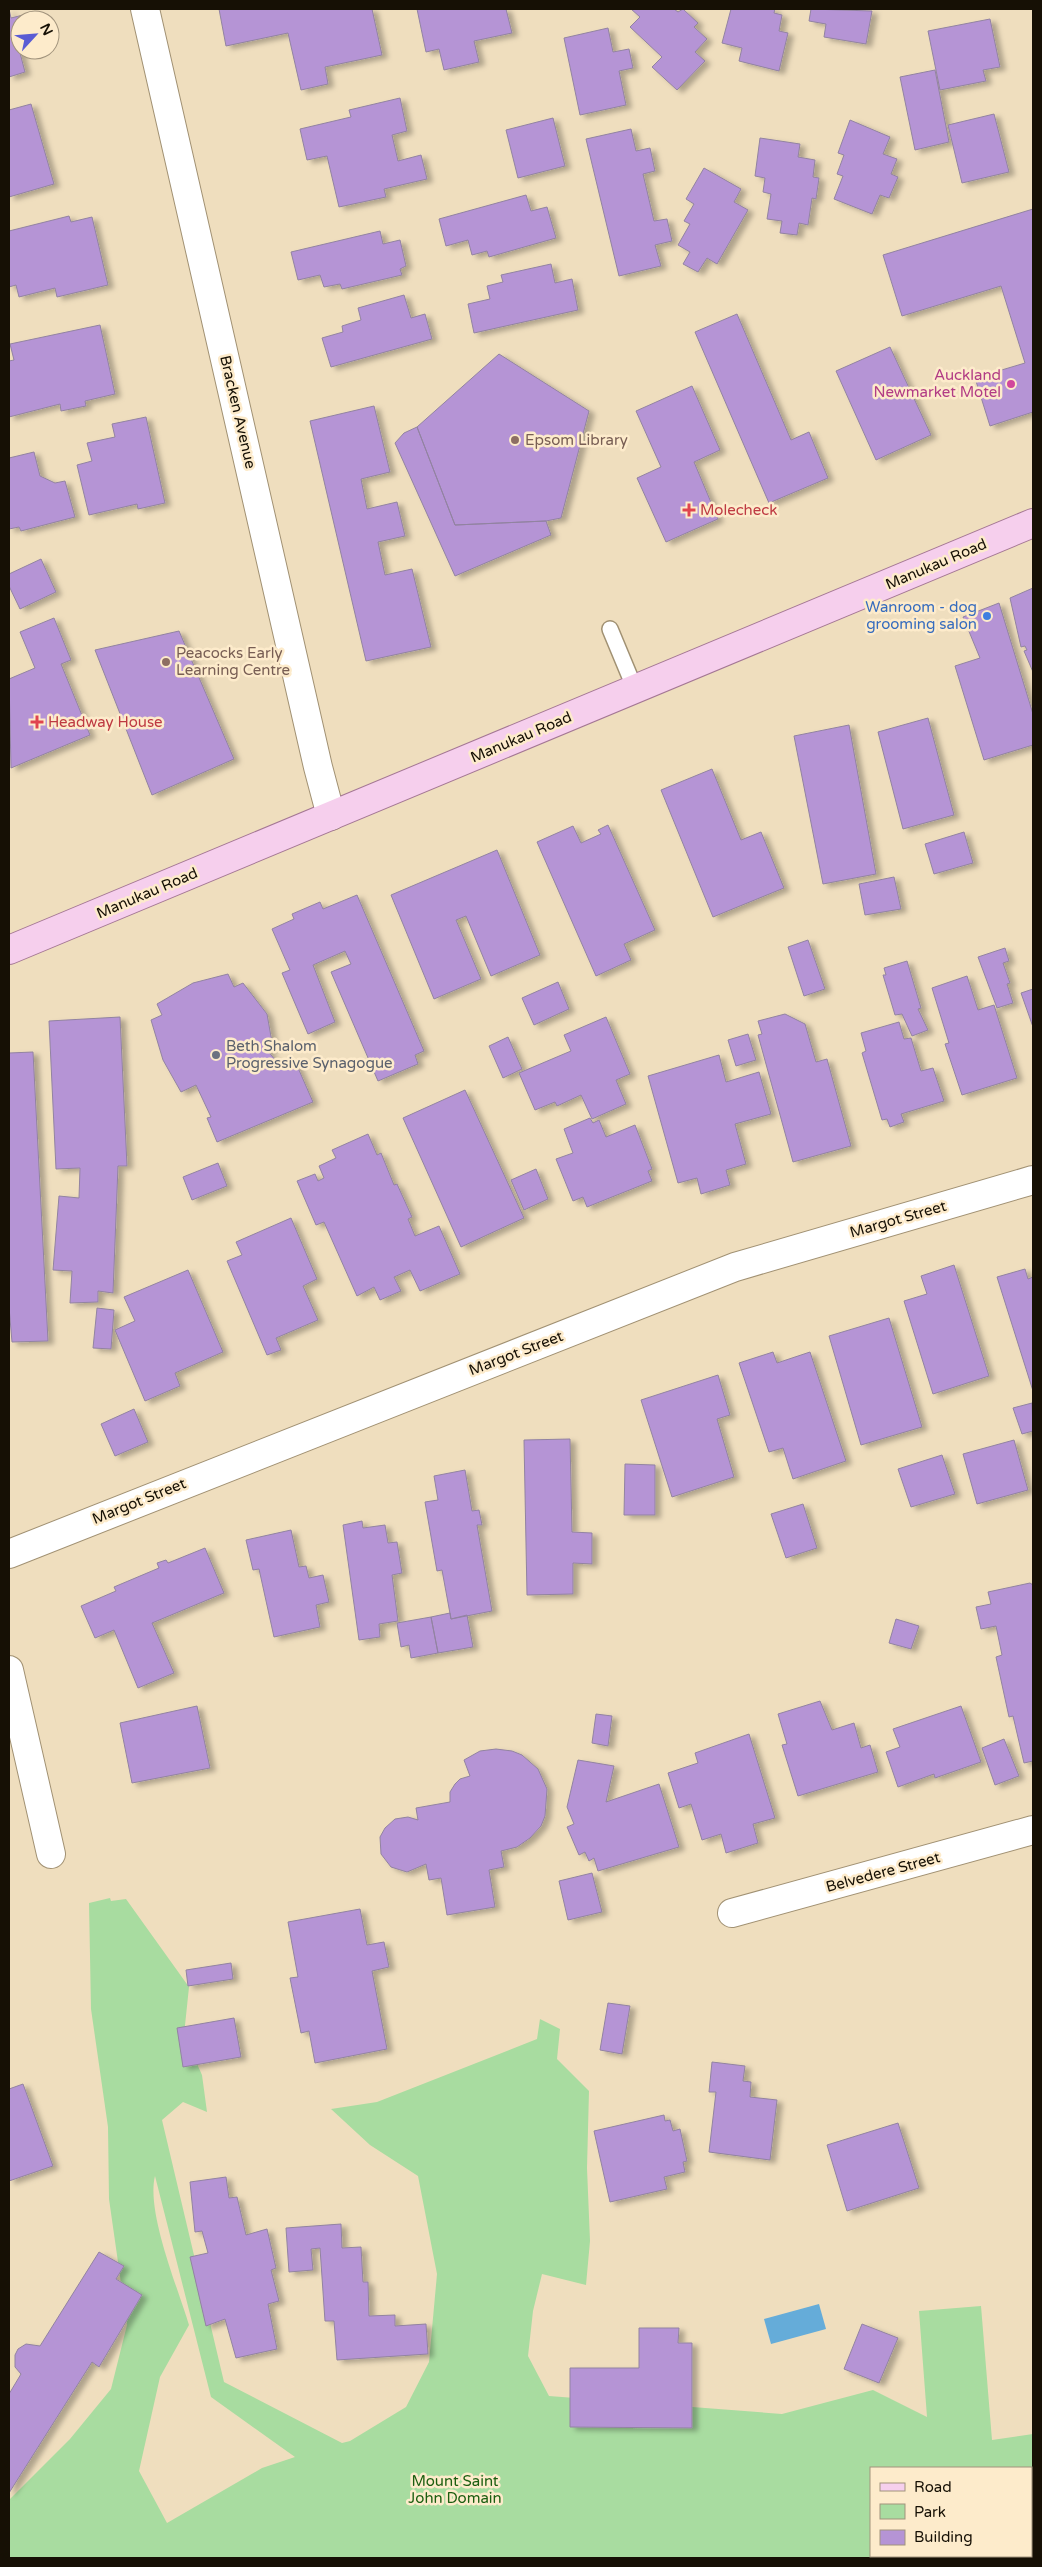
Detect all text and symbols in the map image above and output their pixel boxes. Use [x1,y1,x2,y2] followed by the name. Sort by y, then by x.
[10,10,60,60] north arrow
[36,21,56,38] text: N
[216,354,260,470] street label: Bracken Avenue
[874,366,1001,401] place label: Auckland Newmarket Motel
[1005,378,1017,390] marker: Auckland Newmarket Motel
[525,431,628,449] place label: Epsom Library
[509,434,521,446] marker: Epsom Library
[700,501,777,519] place label: Molecheck
[682,503,696,517] marker: Molecheck
[883,535,989,593] street label: Manukau Road
[865,598,977,633] place label: Wanroom - dog grooming salon
[981,610,993,622] marker: Wanroom - dog grooming salon
[176,644,290,679] place label: Peacocks Early Learning Centre
[160,656,172,668] marker: Peacocks Early Learning Centre
[468,708,574,766] street label: Manukau Road
[48,713,163,731] place label: Headway House
[30,715,44,729] marker: Headway House
[94,864,200,922] street label: Manukau Road
[226,1037,393,1072] place label: Beth Shalom Progressive Synagogue
[210,1049,222,1061] marker: Beth Shalom Progressive Synagogue
[848,1197,949,1241] street label: Margot Street
[466,1327,566,1379] street label: Margot Street
[90,1474,189,1528] street label: Margot Street
[824,1848,942,1896] street label: Belvedere Street
[870,2467,1032,2557] legend
[408,2472,502,2507] park label: Mount Saint John Domain
[914,2478,952,2496] text: Road
[914,2503,946,2521] text: Park
[914,2528,973,2546] text: Building

